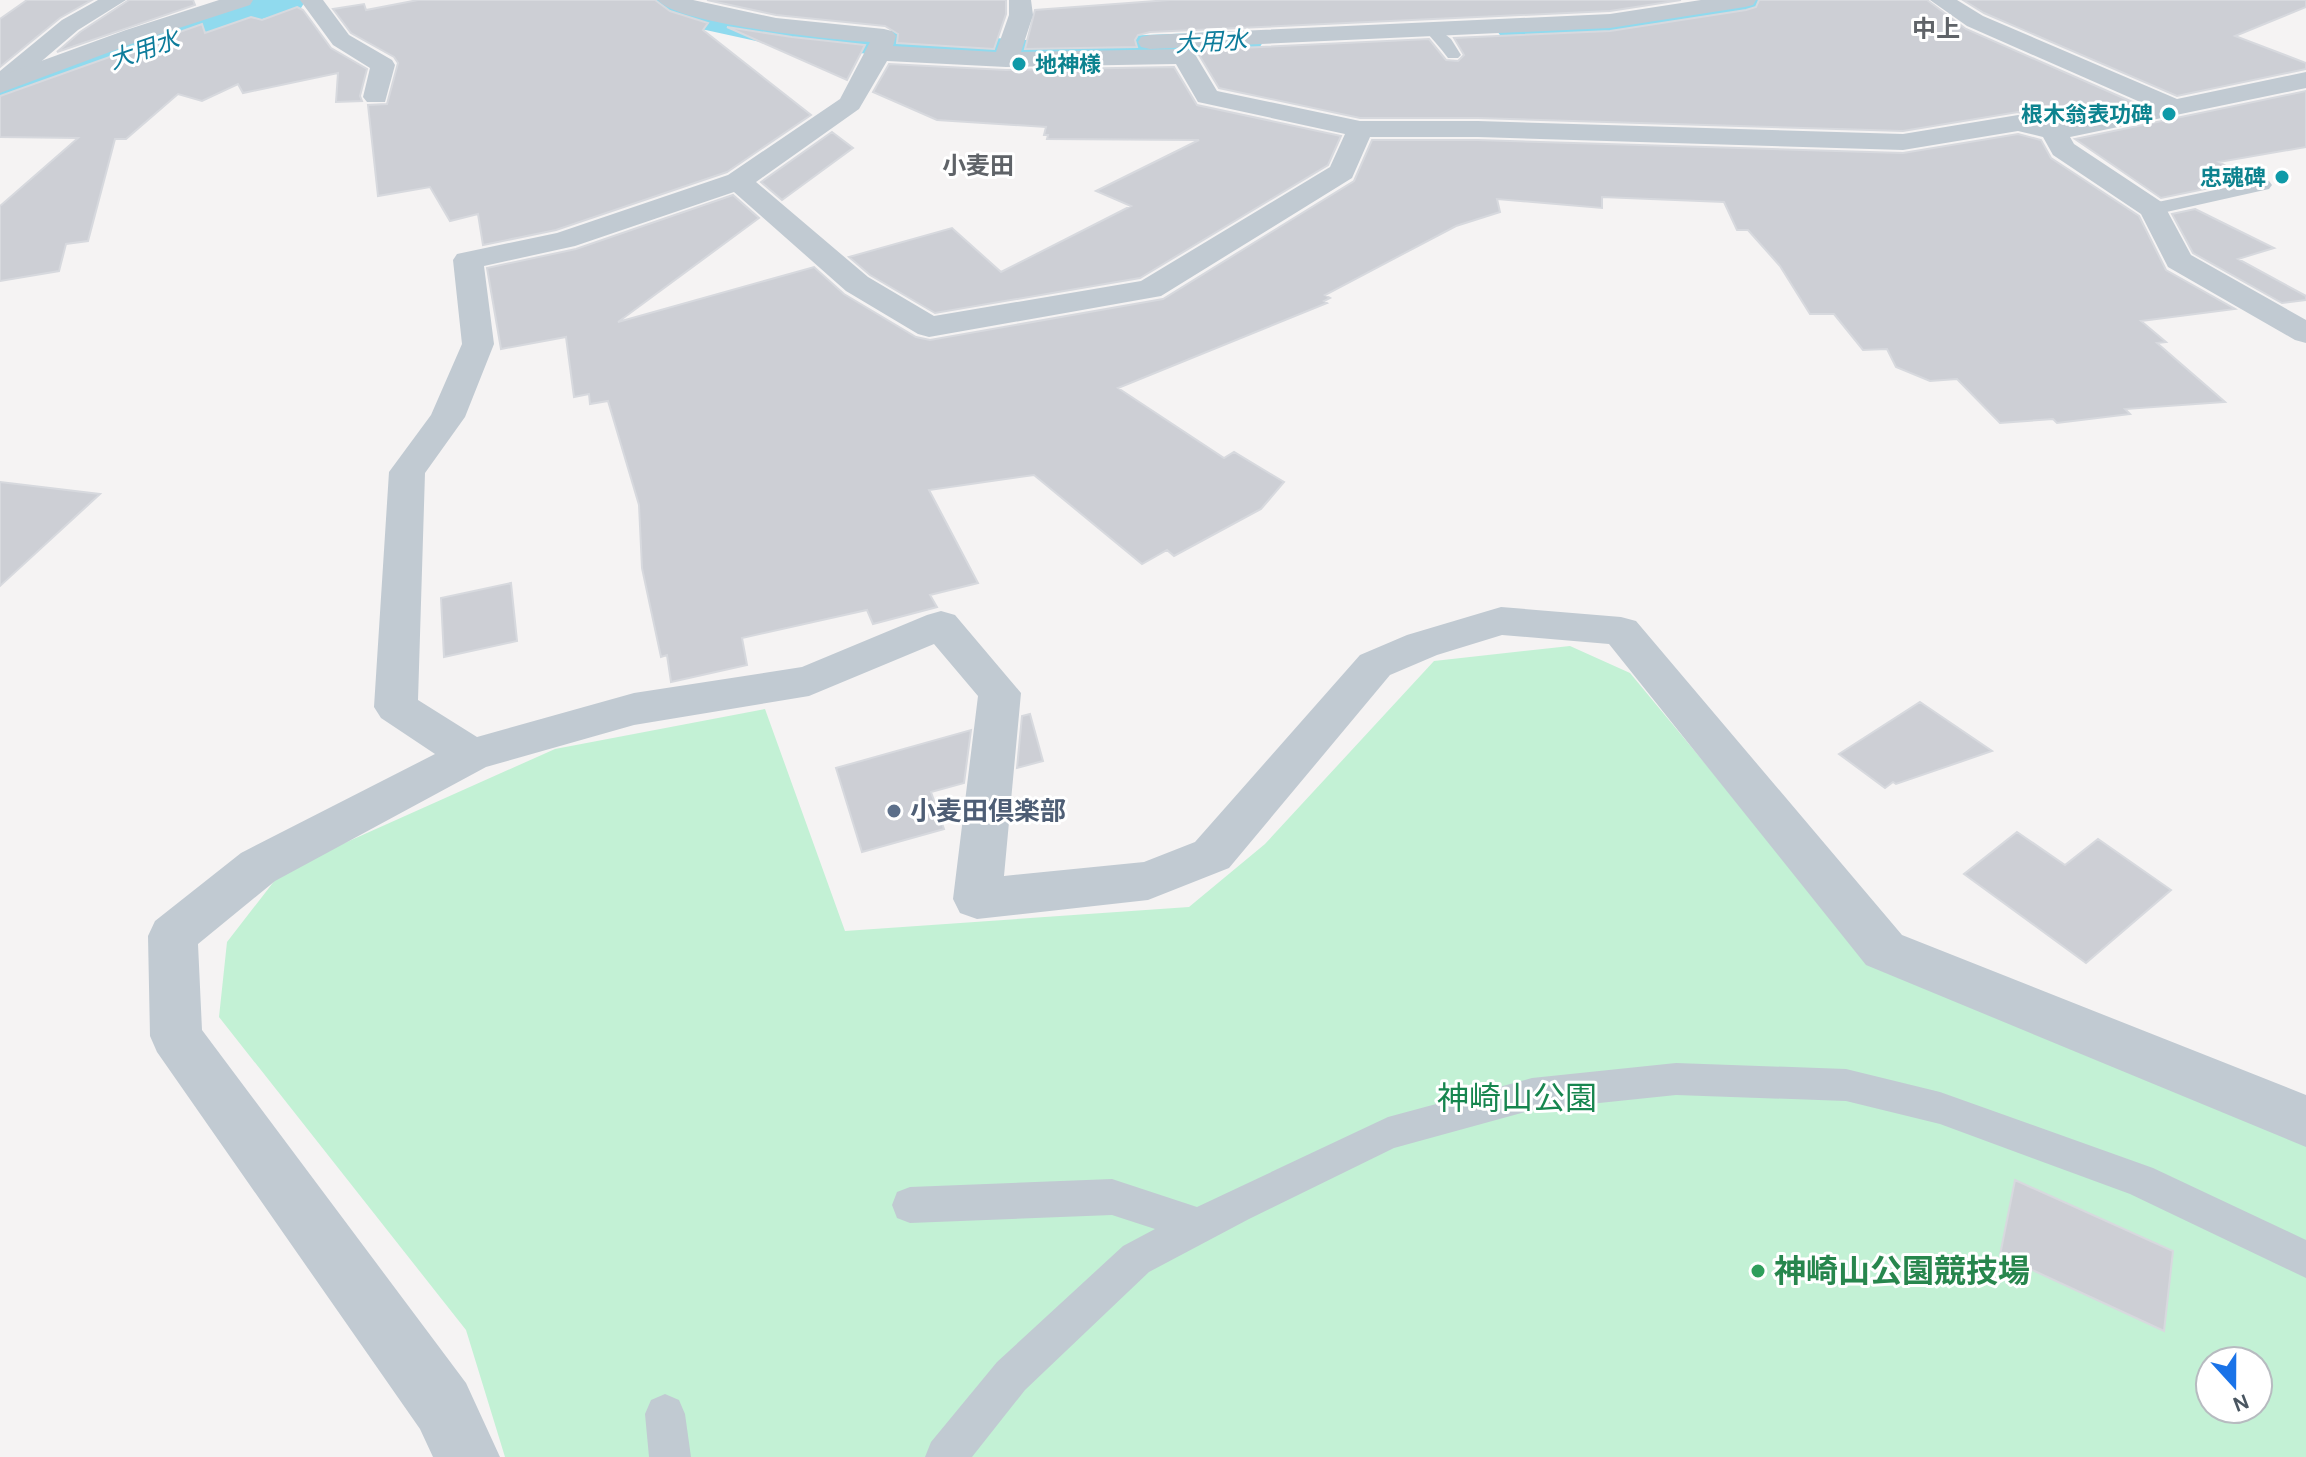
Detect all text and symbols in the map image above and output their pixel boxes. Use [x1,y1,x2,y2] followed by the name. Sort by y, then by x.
[1912,15,1960,43] district label: 中上
[105,24,185,75] water label: 大用水
[1174,26,1251,58] water label: 大用水
[1035,52,1101,78] place label: 地神様
[1010,55,1028,73] marker: 地神様
[2021,102,2153,128] place label: 根木翁表功碑
[2160,105,2178,123] marker: 根木翁表功碑
[942,152,1014,180] district label: 小麦田
[2200,165,2266,191] place label: 忠魂碑
[2273,168,2291,186] marker: 忠魂碑
[910,796,1066,827] place label: 小麦田倶楽部
[885,802,903,820] marker: 小麦田倶楽部
[1437,1080,1597,1117] park label: 神崎山公園
[1774,1253,2030,1290] place label: 神崎山公園競技場
[1749,1262,1767,1280] marker: 神崎山公園競技場
[2194,1345,2274,1425] north arrow
[2229,1388,2253,1418] text: N

